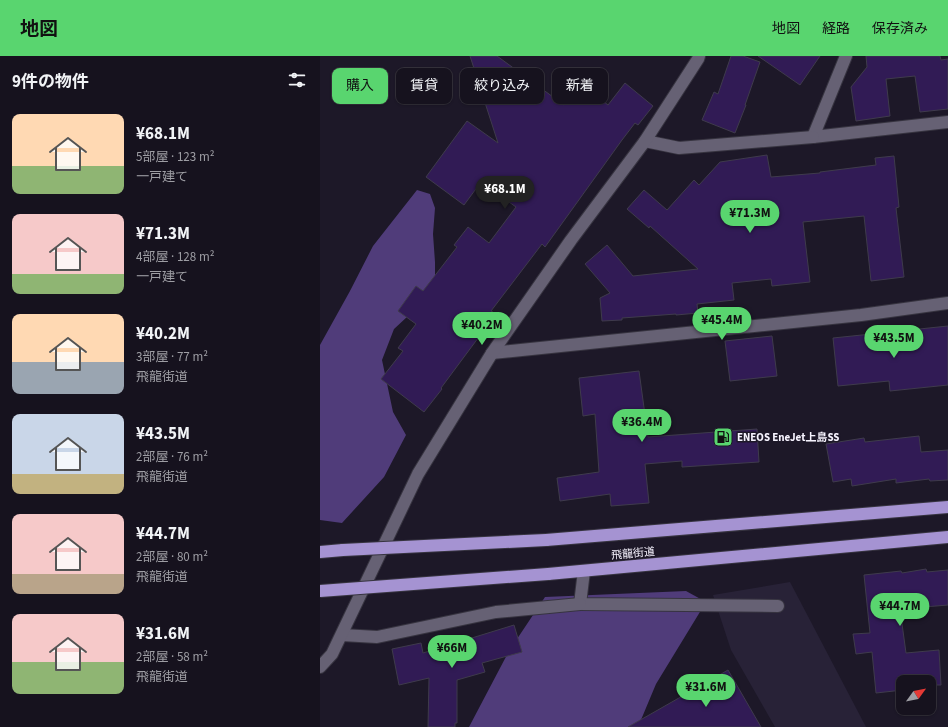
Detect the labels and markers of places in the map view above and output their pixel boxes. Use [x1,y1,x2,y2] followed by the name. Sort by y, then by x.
[472,176,538,210] pin: ¥68.1M
[717,200,783,234] pin: ¥71.3M
[689,307,755,341] pin: ¥45.4M
[449,312,515,346] pin: ¥40.2M
[861,325,927,359] pin: ¥43.5M
[609,409,675,443] pin: ¥36.4M
[712,426,734,448] fuel station icon: ENEOS EneJet上島SS
[737,430,839,445] place label: ENEOS EneJet上島SS
[867,593,933,627] pin: ¥44.7M
[428,635,476,669] pin: ¥66M
[673,674,739,708] pin: ¥31.6M

